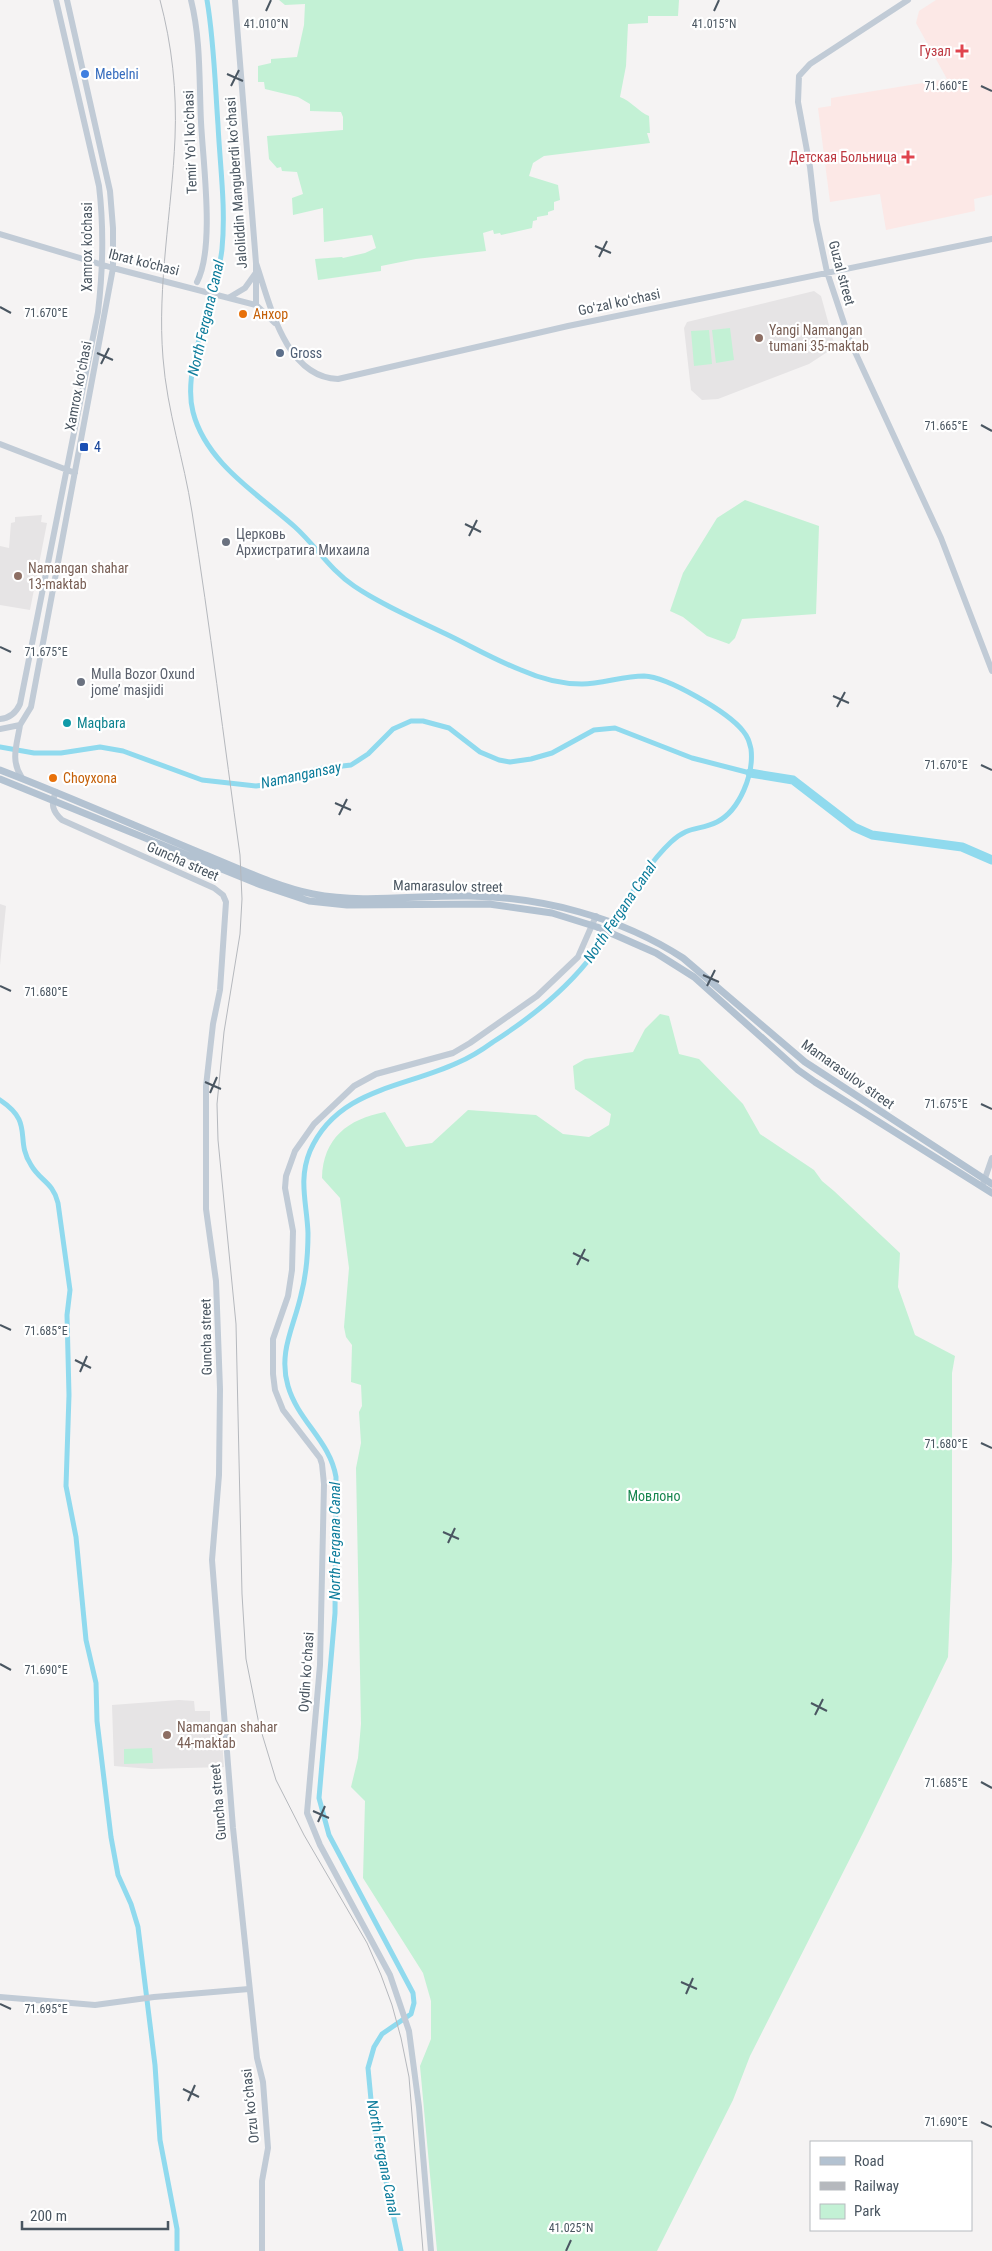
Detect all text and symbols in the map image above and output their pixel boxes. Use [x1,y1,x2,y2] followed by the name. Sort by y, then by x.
[244,17,288,31] text: 41.010°N
[692,17,736,31] text: 41.015°N
[919,43,951,59] place label: Гузал
[955,44,969,58] marker: Гузал
[95,66,139,82] place label: Mebelni
[79,68,91,80] marker: Mebelni
[924,79,968,93] text: 71.660°E
[180,90,200,194] street label: Temir Yoʻl koʻchasi
[222,97,250,269] street label: Jaloliddin Manguberdi koʻchasi
[789,149,897,165] place label: Детская Больница
[901,150,915,164] marker: Детская Больница
[79,202,95,292] street label: Xamrox ko'chasi
[826,239,858,307] street label: Guzal street
[107,245,181,279] street label: Ibrat ko'chasi
[184,258,228,378] water label: North Fergana Canal
[576,285,662,319] street label: Goʻzal koʻchasi
[24,306,68,320] text: 71.670°E
[253,306,288,322] place label: Анхор
[237,308,249,320] marker: Анхор
[769,322,869,354] place label: Yangi Namangan tumani 35-maktab
[753,332,765,344] marker: Yangi Namangan tumani 35-maktab
[61,340,95,432] street label: Xamrox koʻchasi
[290,345,322,361] place label: Gross
[274,347,286,359] marker: Gross
[924,419,968,433] text: 71.665°E
[94,439,101,455] place label: 4
[78,441,90,453] marker: 4
[236,526,370,558] place label: Церковь Архистратига Михаила
[220,536,232,548] marker: Церковь Архистратига Михаила
[28,560,129,592] place label: Namangan shahar 13-maktab
[12,570,24,582] marker: Namangan shahar 13-maktab
[24,645,68,659] text: 71.675°E
[90,666,195,698] place label: Mulla Bozor Oxund jome’ masjidi
[75,676,87,688] marker: Mulla Bozor Oxund jome’ masjidi
[77,715,126,731] place label: Maqbara
[61,717,73,729] marker: Maqbara
[259,758,344,792] water label: Namangansay
[924,758,968,772] text: 71.670°E
[63,770,117,786] place label: Choyxona
[47,772,59,784] marker: Choyxona
[145,838,221,884] street label: Guncha street
[580,858,661,966] water label: North Fergana Canal
[393,877,503,895] street label: Mamarasulov street
[24,985,68,999] text: 71.680°E
[798,1036,898,1112] street label: Mamarasulov street
[924,1097,968,1111] text: 71.675°E
[197,1298,215,1376] street label: Guncha street
[24,1324,68,1338] text: 71.685°E
[924,1437,968,1451] text: 71.680°E
[326,1481,344,1600] water label: North Fergana Canal
[628,1488,680,1504] park label: Мовлоно
[295,1631,317,1713] street label: Oydin koʻchasi
[24,1663,68,1677] text: 71.690°E
[177,1719,278,1751] place label: Namangan shahar 44-maktab
[161,1729,173,1741] marker: Namangan shahar 44-maktab
[207,1763,229,1841] street label: Guncha street
[924,1776,968,1790] text: 71.685°E
[24,2002,68,2016] text: 71.695°E
[238,2068,262,2144] street label: Orzu koʻchasi
[363,2098,403,2218] water label: North Fergana Canal
[924,2115,968,2129] text: 71.690°E
[810,2141,972,2231] legend
[854,2152,884,2170] text: Road
[854,2177,899,2195] text: Railway
[22,2198,169,2230] scale bar
[854,2202,881,2220] text: Park
[30,2207,67,2225] text: 200 m
[549,2221,593,2235] text: 41.025°N

